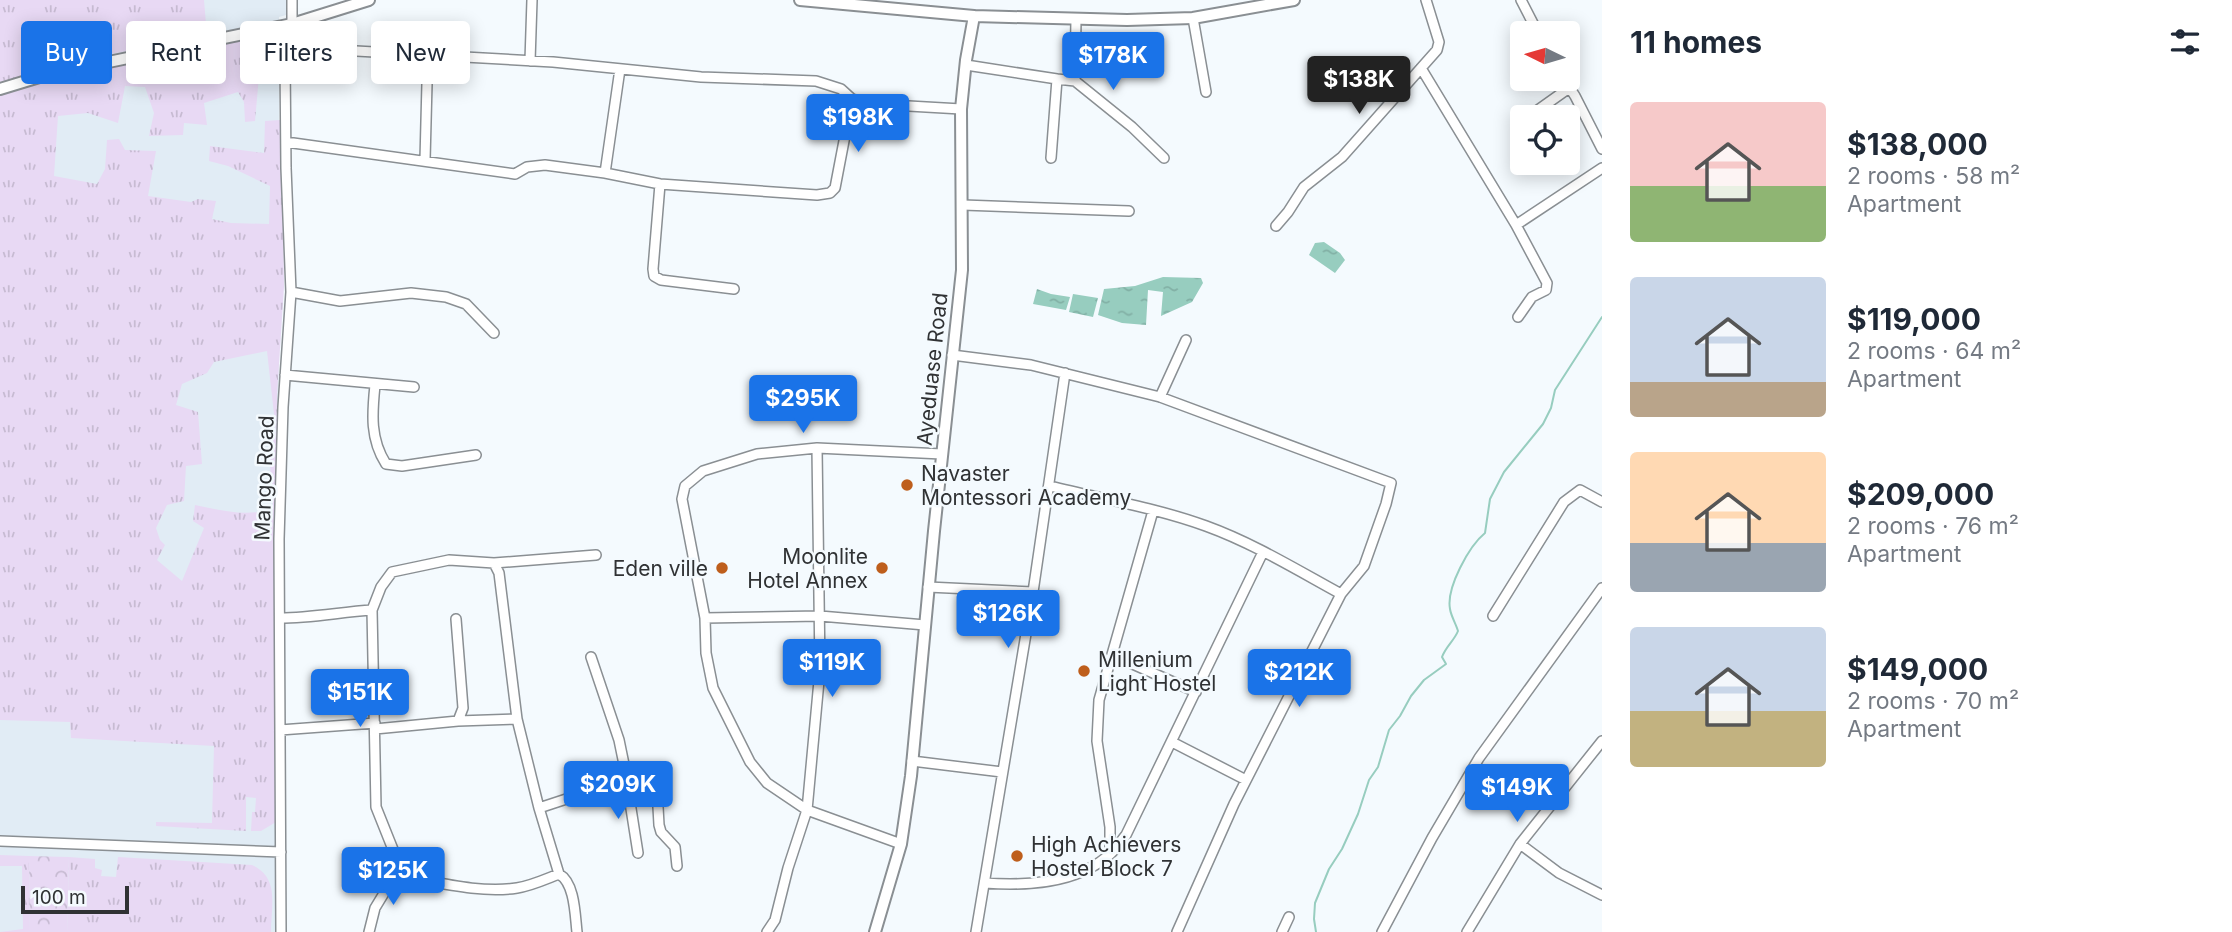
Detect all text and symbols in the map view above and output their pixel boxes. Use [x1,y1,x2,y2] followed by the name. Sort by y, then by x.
[21,21,112,84] chip: Buy
[126,21,226,84] chip: Rent
[240,21,357,84] chip: Filters
[371,21,470,84] chip: New
[1510,21,1580,91] north arrow
[1510,21,1580,175] map controls
[2166,23,2204,61] icon: filters
[1630,24,1762,60] text: 11 homes
[1064,32,1162,92] pin: $178K
[1078,41,1148,69] text: $178K
[1310,57,1408,116] pin: $138K
[1323,65,1395,93] text: $138K
[809,94,907,154] pin: $198K
[822,103,894,131] text: $198K
[1510,105,1580,175] button: locate
[1847,126,1988,162] text: $138,000
[1686,130,1770,214] icon: home
[1847,162,2020,190] text: 2 rooms · 58 m²
[1847,190,1961,218] text: Apartment
[912,291,952,447] street label: Ayeduase Road
[1847,301,1981,337] text: $119,000
[1686,305,1770,389] icon: home
[1847,337,2021,365] text: 2 rooms · 64 m²
[1847,365,1961,393] text: Apartment
[754,376,852,435] pin: $295K
[765,384,841,412] text: $295K
[249,415,279,541] street label: Mango Road
[921,461,1132,510] place label: Navaster Montessori Academy
[1847,476,1994,512] text: $209,000
[899,477,915,493] marker: Navaster Montessori Academy
[1686,480,1770,564] icon: home
[1847,512,2019,540] text: 2 rooms · 76 m²
[1847,540,1961,568] text: Apartment
[747,544,868,593] place label: Moonlite Hotel Annex
[613,556,708,581] place label: Eden ville
[714,560,730,576] marker: Eden ville
[874,560,890,576] marker: Moonlite Hotel Annex
[959,590,1057,650] pin: $126K
[973,599,1043,627] text: $126K
[783,640,881,699] pin: $119K
[1098,647,1216,696] place label: Millenium Light Hostel
[799,648,865,676] text: $119K
[1250,650,1348,709] pin: $212K
[1847,651,1988,687] text: $149,000
[1686,655,1770,739] icon: home
[1264,658,1334,686] text: $212K
[1076,663,1092,679] marker: Millenium Light Hostel
[311,670,409,729] pin: $151K
[327,678,393,706] text: $151K
[1847,687,2019,715] text: 2 rooms · 70 m²
[1847,715,1961,743] text: Apartment
[569,762,667,821] pin: $209K
[1468,764,1566,824] pin: $149K
[580,770,656,798] text: $209K
[1481,773,1553,801] text: $149K
[1031,832,1181,881] place label: High Achievers Hostel Block 7
[344,848,442,907] pin: $125K
[1009,848,1025,864] marker: High Achievers Hostel Block 7
[358,856,428,884] text: $125K
[21,883,130,915] scale bar
[32,886,86,909] text: 100 m

